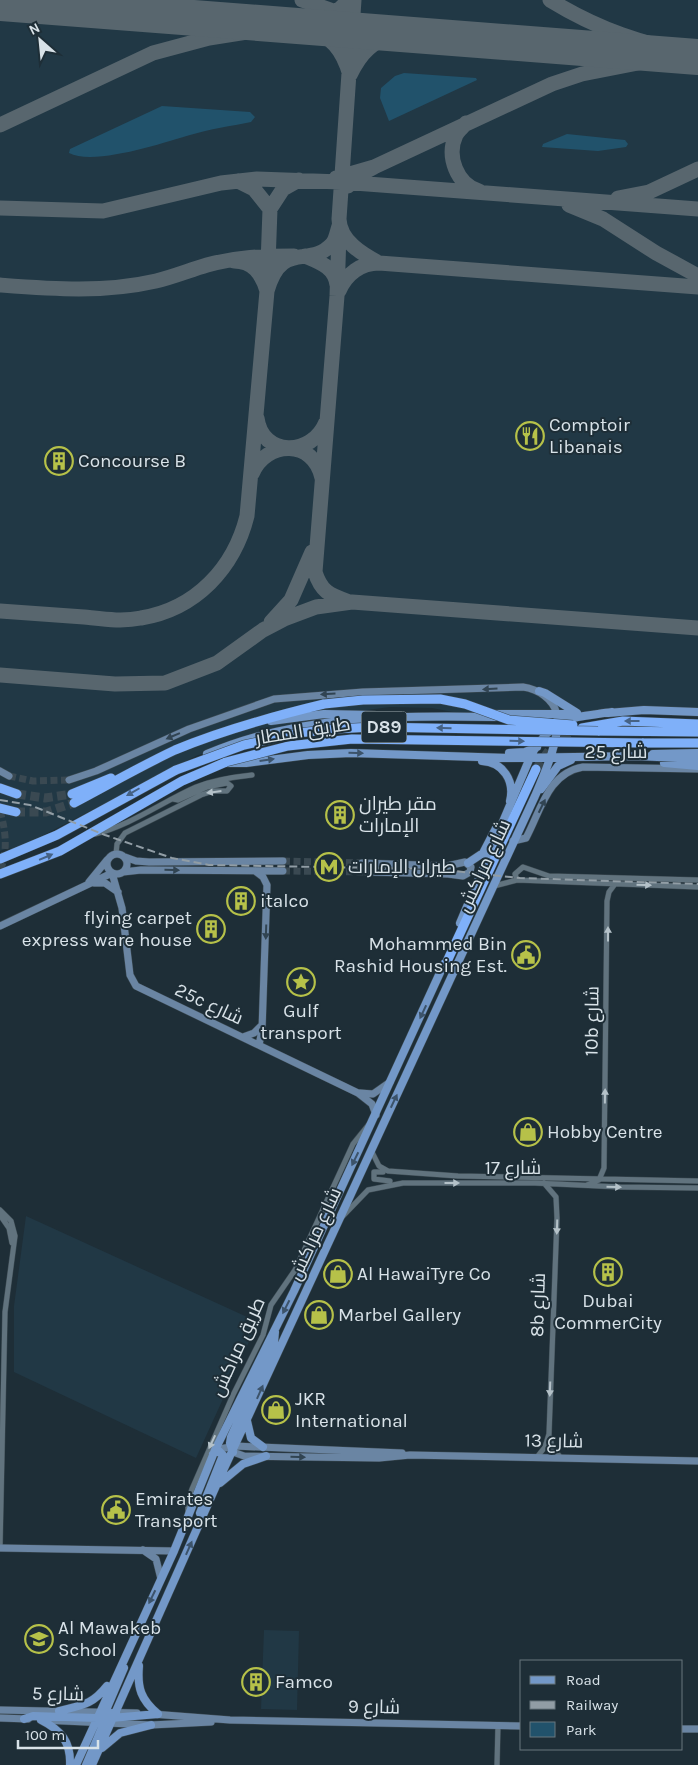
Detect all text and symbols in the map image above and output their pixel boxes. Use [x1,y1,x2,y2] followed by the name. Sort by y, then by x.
[15,15,65,65] north arrow
[26,19,43,39] text: N
[549,414,630,458] place label: Comptoir Libanais
[515,421,545,451] restaurant icon: Comptoir Libanais
[44,446,74,476] building icon: Concourse B
[78,450,186,472] place label: Concourse B
[482,685,498,693] one-way arrow
[320,690,336,698] one-way arrow
[362,712,406,742] road number: D89
[253,713,352,751] street label: طريق المطار
[624,717,640,725] one-way arrow
[436,724,452,732] one-way arrow
[166,733,180,741] one-way arrow
[509,737,525,745] one-way arrow
[584,741,648,765] street label: شارع 25
[349,749,365,757] one-way arrow
[259,756,275,764] one-way arrow
[126,788,140,797] one-way arrow
[205,788,221,796] one-way arrow
[359,793,437,837] place label: مقر طيران الإمارات
[537,799,546,814] one-way arrow
[325,800,355,830] building icon: مقر طيران الإمارات
[453,816,517,917] street label: شارع مراكش
[314,852,344,882] metro station icon: طيران الإمارات
[39,853,53,861] one-way arrow
[348,856,456,878] place label: طيران الإمارات
[164,867,180,875] one-way arrow
[636,881,652,889] one-way arrow
[226,886,256,916] building icon: italco
[260,890,309,912] place label: italco
[22,907,192,951] place label: flying carpet express ware house
[196,914,226,944] building icon: flying carpet express ware house
[261,924,269,940] one-way arrow
[603,925,611,941] one-way arrow
[334,933,507,977] place label: Mohammed Bin Rashid Housing Est.
[511,940,541,970] public building icon: Mohammed Bin Rashid Housing Est.
[286,967,316,997] place icon: Gulf transport
[170,979,247,1031] street label: 25c شارع
[580,986,606,1056] street label: 10b شارع
[260,1000,342,1044] place label: Gulf transport
[419,1005,427,1019] one-way arrow
[602,1088,610,1104] one-way arrow
[391,1094,399,1108] one-way arrow
[513,1117,543,1147] shop icon: Hobby Centre
[547,1121,663,1143] place label: Hobby Centre
[351,1152,359,1167] one-way arrow
[485,1157,541,1181] street label: شارع 17
[444,1179,460,1187] one-way arrow
[606,1183,622,1191] one-way arrow
[284,1184,348,1285] street label: شارع مراكش
[552,1219,560,1235] one-way arrow
[593,1257,623,1287] building icon: Dubai CommerCity
[323,1259,353,1289] shop icon: Al HawaiTyre Co
[357,1263,491,1285] place label: Al HawaiTyre Co
[526,1273,552,1338] street label: 8b شارع
[554,1290,662,1334] place label: Dubai CommerCity
[206,1294,271,1401] street label: طريق مراكش
[282,1299,290,1314] one-way arrow
[304,1300,334,1330] shop icon: Marbel Gallery
[338,1304,461,1326] place label: Marbel Gallery
[546,1381,554,1397] one-way arrow
[256,1384,265,1399] one-way arrow
[295,1388,408,1432] place label: JKR International
[261,1395,291,1425] shop icon: JKR International
[524,1429,584,1455] street label: شارع 13
[207,1435,215,1449] one-way arrow
[290,1453,306,1461] one-way arrow
[135,1488,217,1532] place label: Emirates Transport
[101,1495,131,1525] public building icon: Emirates Transport
[185,1541,193,1555] one-way arrow
[148,1590,156,1604] one-way arrow
[58,1617,161,1661] place label: Al Mawakeb School
[24,1624,54,1654] school or university icon: Al Mawakeb School
[520,1660,683,1750] legend
[241,1667,271,1697] building icon: Famco
[275,1671,333,1693] place label: Famco
[566,1671,601,1689] text: Road
[32,1683,84,1707] street label: شارع 5
[348,1696,400,1720] street label: شارع 9
[566,1696,618,1714] text: Railway
[18,1718,98,1750] scale bar
[566,1721,596,1739] text: Park
[25,1726,65,1744] text: 100 m

